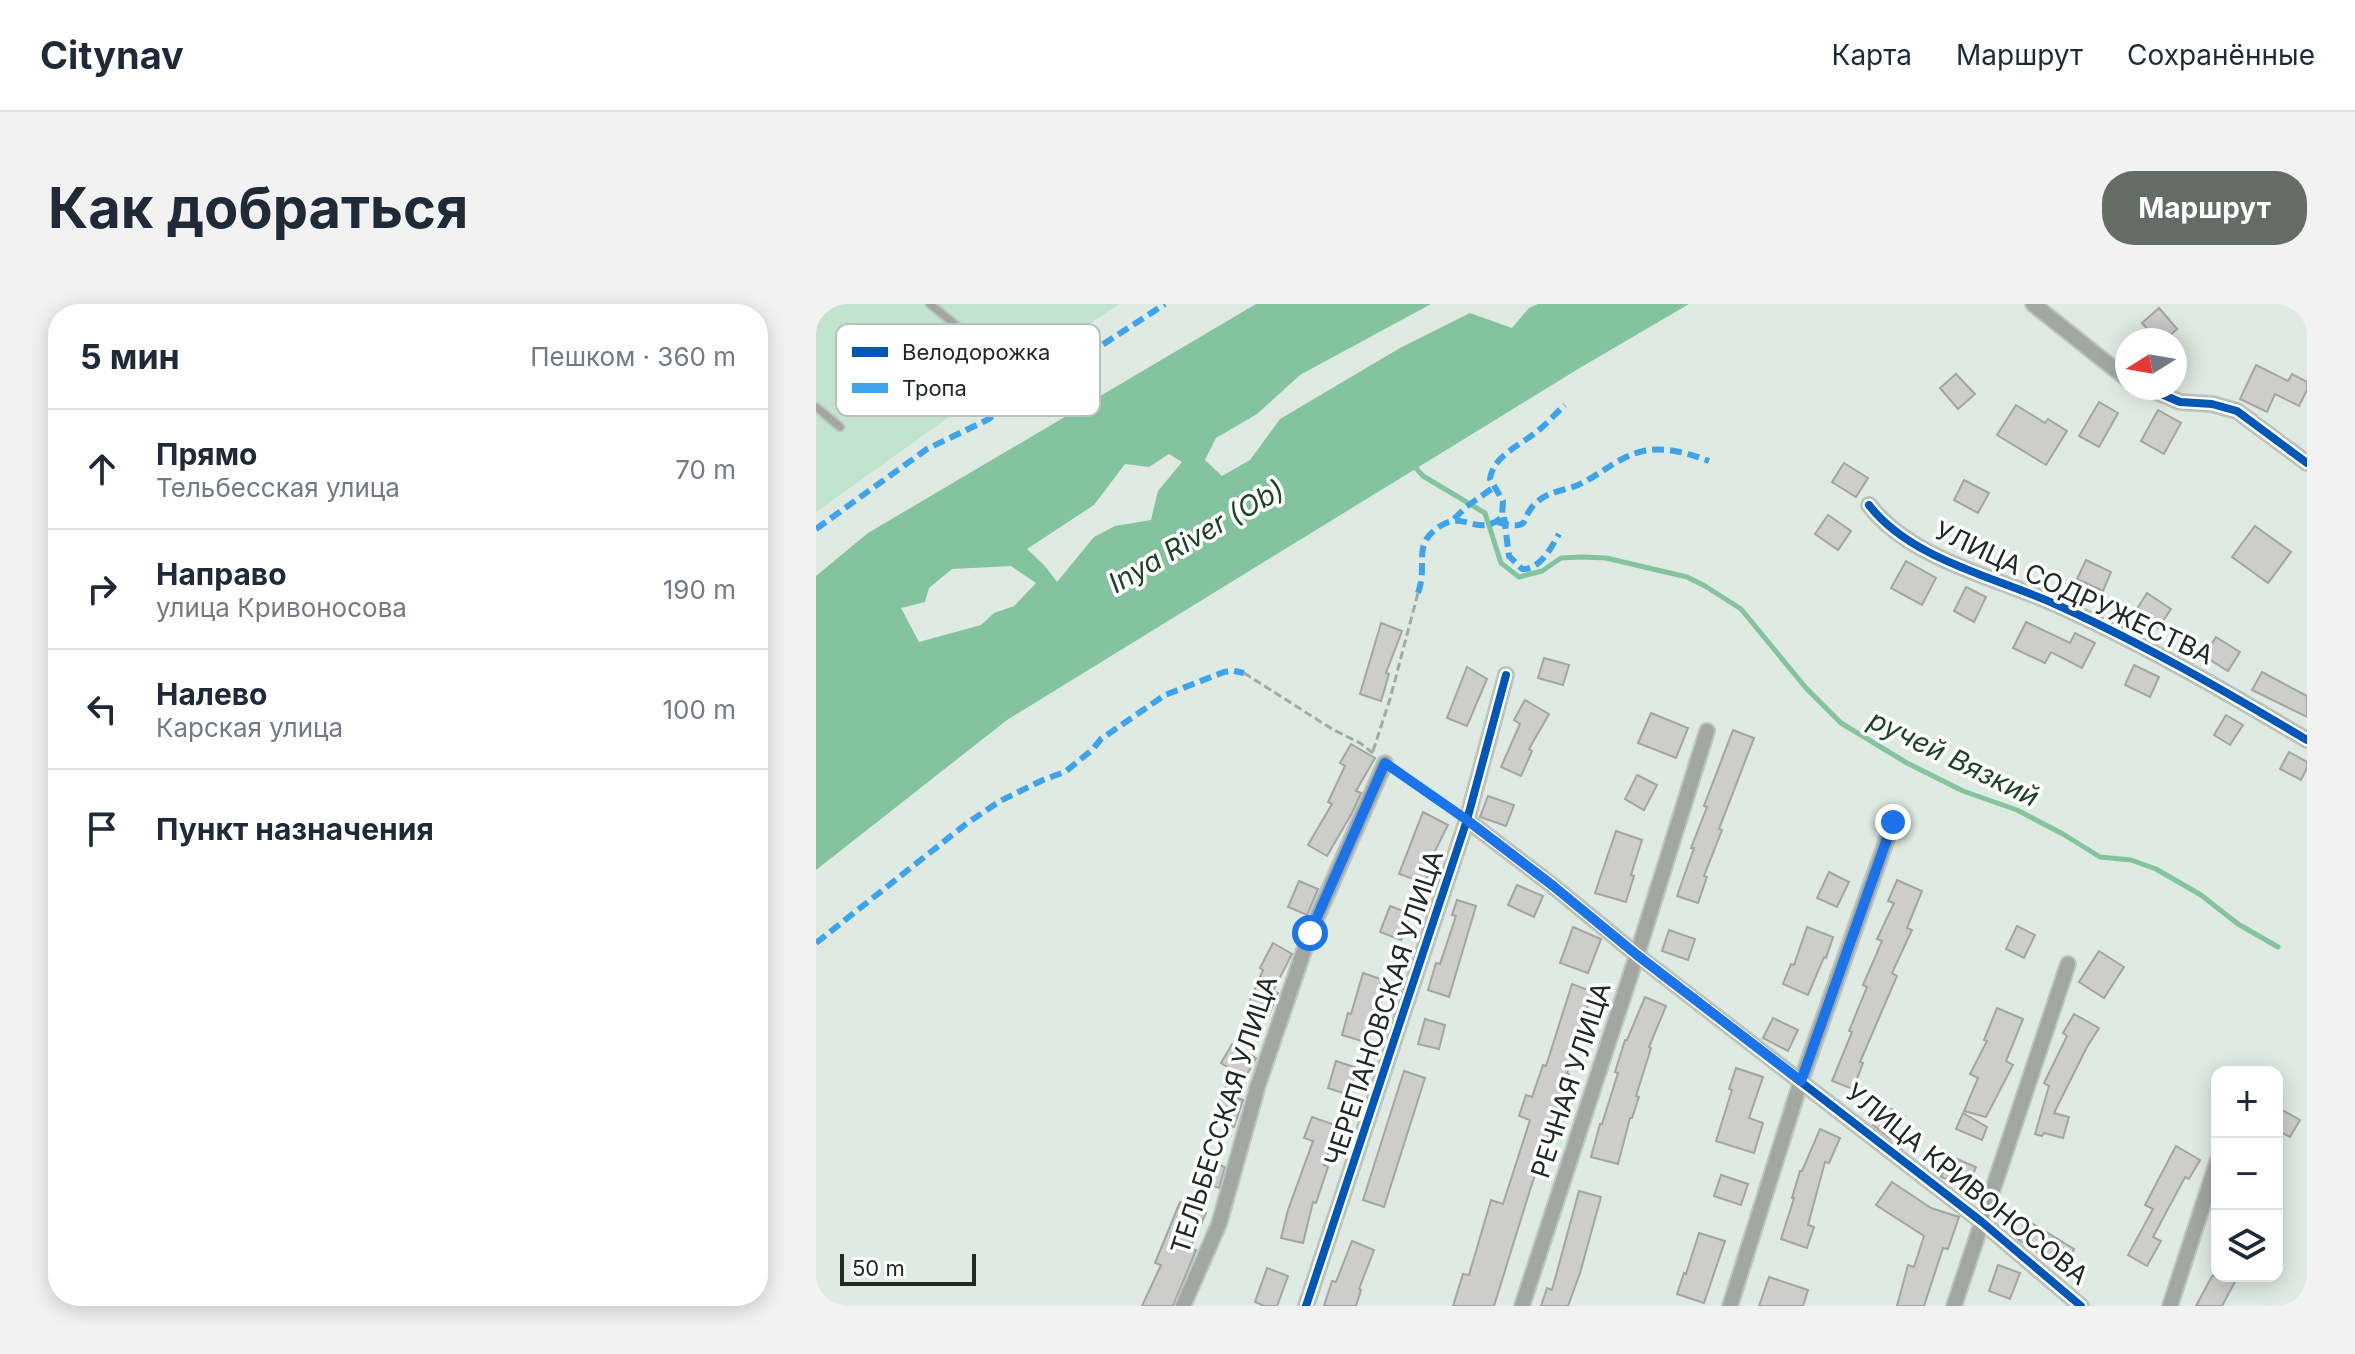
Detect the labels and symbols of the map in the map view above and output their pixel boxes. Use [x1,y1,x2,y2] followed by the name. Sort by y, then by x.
[836,324,1100,416] legend
[2115,328,2187,400] north arrow
[902,339,1050,365] text: Велодорожка
[902,375,967,401] text: Тропа
[1102,472,1290,600] water label: Inya River (Ob)
[1930,514,2218,671] street label: УЛИЦА СОДРУЖЕСТВА
[1863,702,2045,814] water label: ручей Вязкий
[1875,804,1911,840] route end
[1318,846,1449,1170] street label: ЧЕРЕПАНОВСКАЯ УЛИЦА
[1292,915,1328,951] route start
[1164,972,1283,1258] street label: ТЕЛЬБЕССКАЯ УЛИЦА
[1524,978,1617,1182] street label: РЕЧНАЯ УЛИЦА
[1840,1076,2095,1291] street label: УЛИЦА КРИВОНОСОВА
[840,1250,976,1286] scale bar

